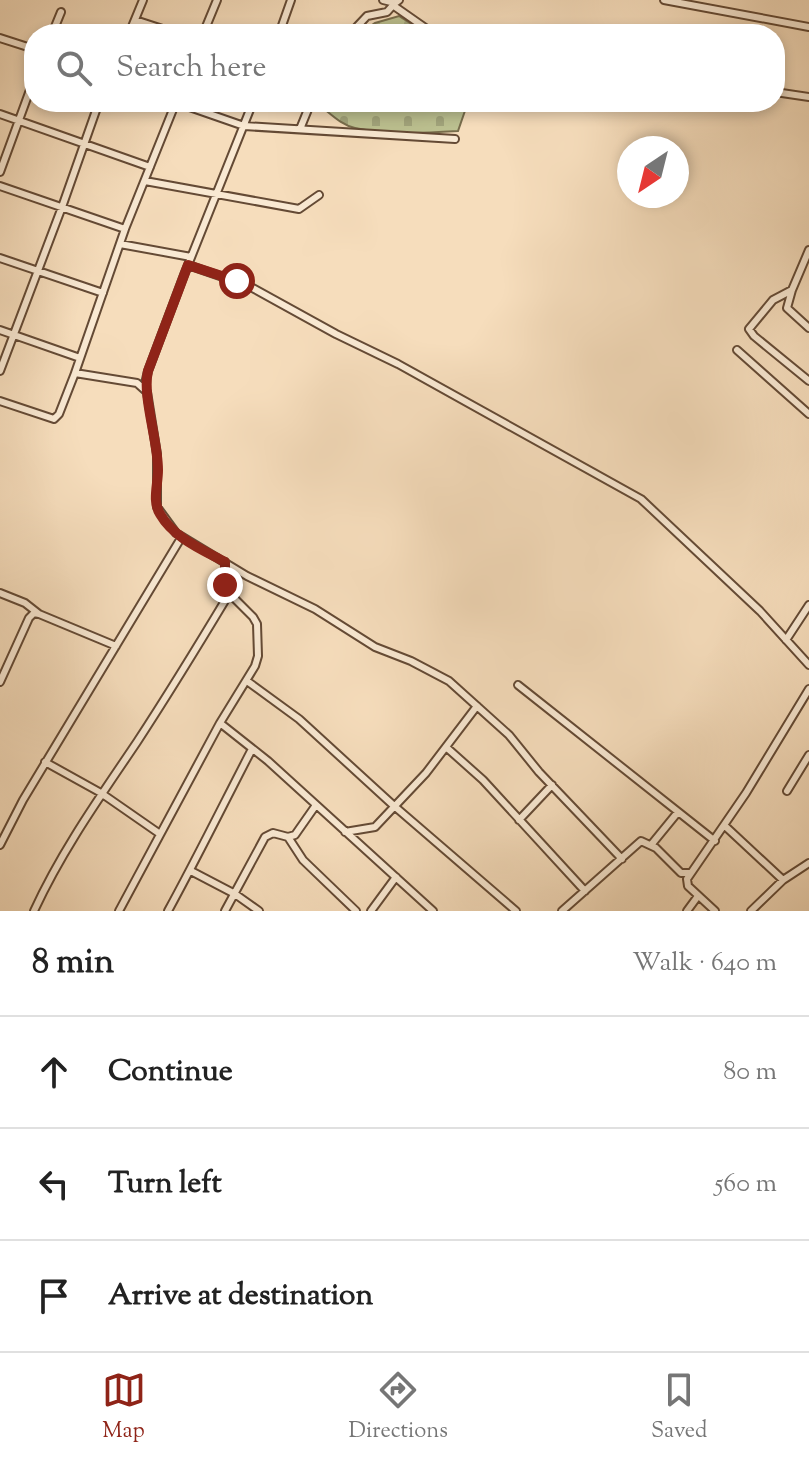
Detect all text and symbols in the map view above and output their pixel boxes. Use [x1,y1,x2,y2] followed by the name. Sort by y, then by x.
[24,24,785,112] search box
[52,46,96,90] icon: search
[116,47,266,90] text: Search here
[617,136,689,208] north arrow
[219,263,255,299] route start
[207,567,243,603] route end
[32,939,114,988] text: 8 min
[632,945,777,982] text: Walk · 640 m
[32,1050,76,1094] icon: ahead
[108,1051,233,1094] text: Continue
[723,1054,777,1091] text: 80 m
[32,1162,76,1206] icon: left
[108,1163,222,1206] text: Turn left
[714,1166,777,1203] text: 560 m
[32,1274,76,1318] icon: arrive
[108,1275,373,1318] text: Arrive at destination
[102,1368,146,1448] tab: Map
[349,1368,448,1448] tab: Directions
[651,1368,707,1448] tab: Saved

